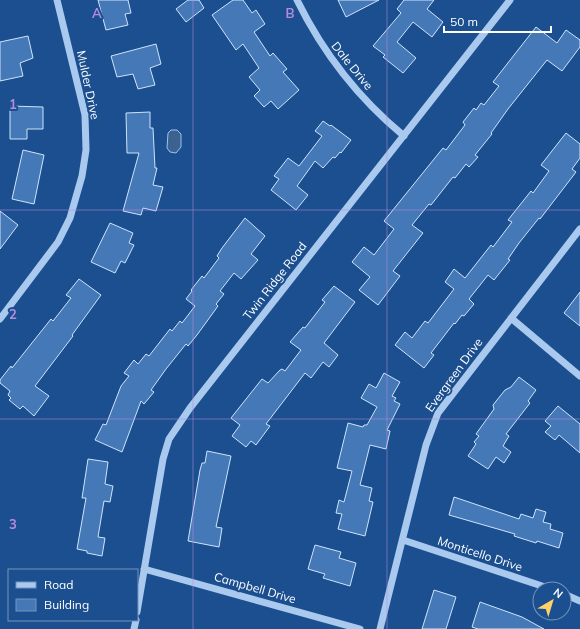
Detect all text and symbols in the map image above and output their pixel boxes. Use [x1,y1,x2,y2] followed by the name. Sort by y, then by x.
[92,5,102,21] text: A
[286,5,295,21] text: B
[444,8,551,34] scale bar
[450,14,478,29] text: 50 m
[328,39,376,93] street label: Dale Drive
[74,49,103,121] street label: Mulder Drive
[9,96,17,112] text: 1
[240,239,310,323] street label: Twin Ridge Road
[9,306,17,322] text: 2
[422,335,485,415] street label: Evergreen Drive
[9,516,17,532] text: 3
[436,533,524,574] street label: Monticello Drive
[8,569,138,621] legend
[212,569,298,606] street label: Campbell Drive
[44,577,73,592] text: Road
[532,581,572,621] north arrow
[551,585,566,601] text: N
[44,597,89,612] text: Building

